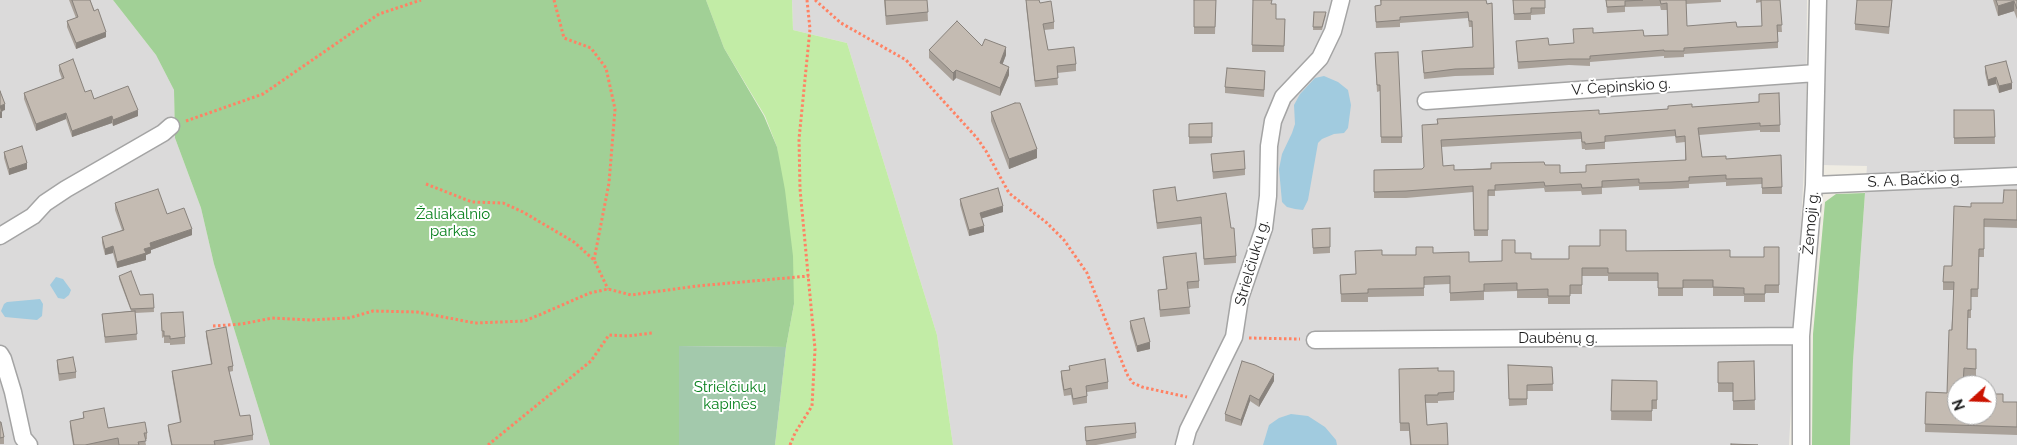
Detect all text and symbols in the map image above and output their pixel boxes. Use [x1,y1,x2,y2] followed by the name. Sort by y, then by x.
[1571,75,1671,99] street label: V. Čepinskio g.
[1867,169,1963,191] street label: S. A. Bačkio g.
[1799,191,1823,255] street label: Žemoji g.
[416,205,490,240] park label: Žaliakalnio parkas
[1231,218,1273,308] street label: Strielčiukų g.
[1518,329,1598,347] street label: Daubėnų g.
[1947,375,1997,425] north arrow
[694,378,766,413] park label: Strielčiukų kapinės
[1949,397,1968,413] text: N

